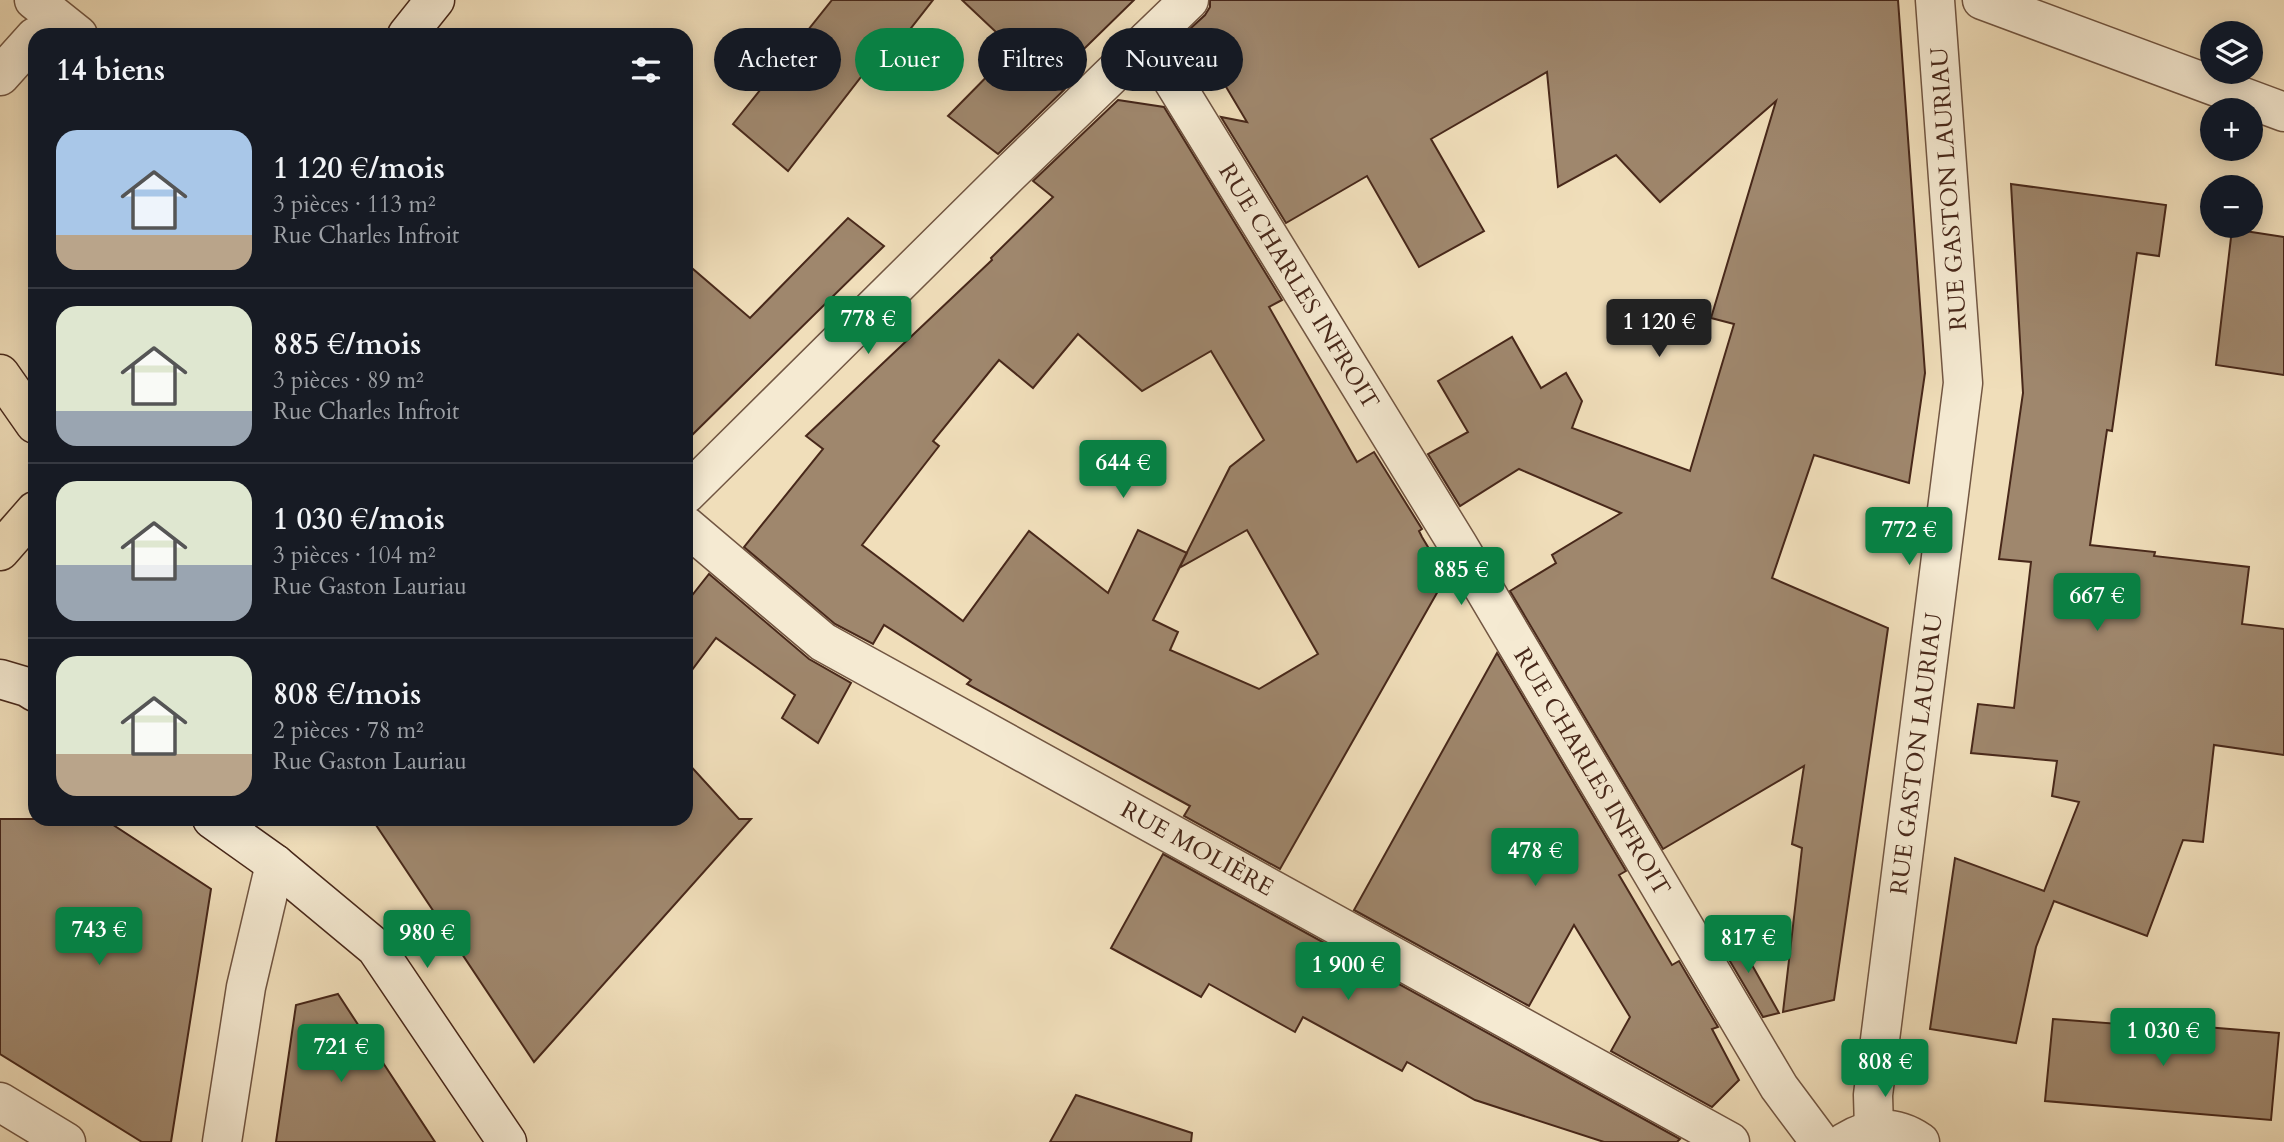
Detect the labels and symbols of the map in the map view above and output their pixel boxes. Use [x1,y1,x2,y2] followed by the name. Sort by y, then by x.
[1923,46,1975,332] street label: RUE GASTON LAURIAU
[1211,157,1387,416] street label: RUE CHARLES INFROIT
[819,296,917,356] pin: 778 €
[1594,300,1724,359] pin: 1 120 €
[1074,440,1172,500] pin: 644 €
[1860,508,1958,567] pin: 772 €
[1412,548,1510,607] pin: 885 €
[2048,574,2146,633] pin: 667 €
[1882,611,1950,896] street label: RUE GASTON LAURIAU
[1506,641,1679,902] street label: RUE CHARLES INFROIT
[1115,793,1280,904] street label: RUE MOLIÈRE
[1486,828,1584,888] pin: 478 €
[50,908,148,967] pin: 743 €
[378,911,476,970] pin: 980 €
[1699,916,1797,975] pin: 817 €
[1283,942,1413,1002] pin: 1 900 €
[2098,1009,2228,1068] pin: 1 030 €
[292,1024,390,1084] pin: 721 €
[1836,1040,1934,1099] pin: 808 €

